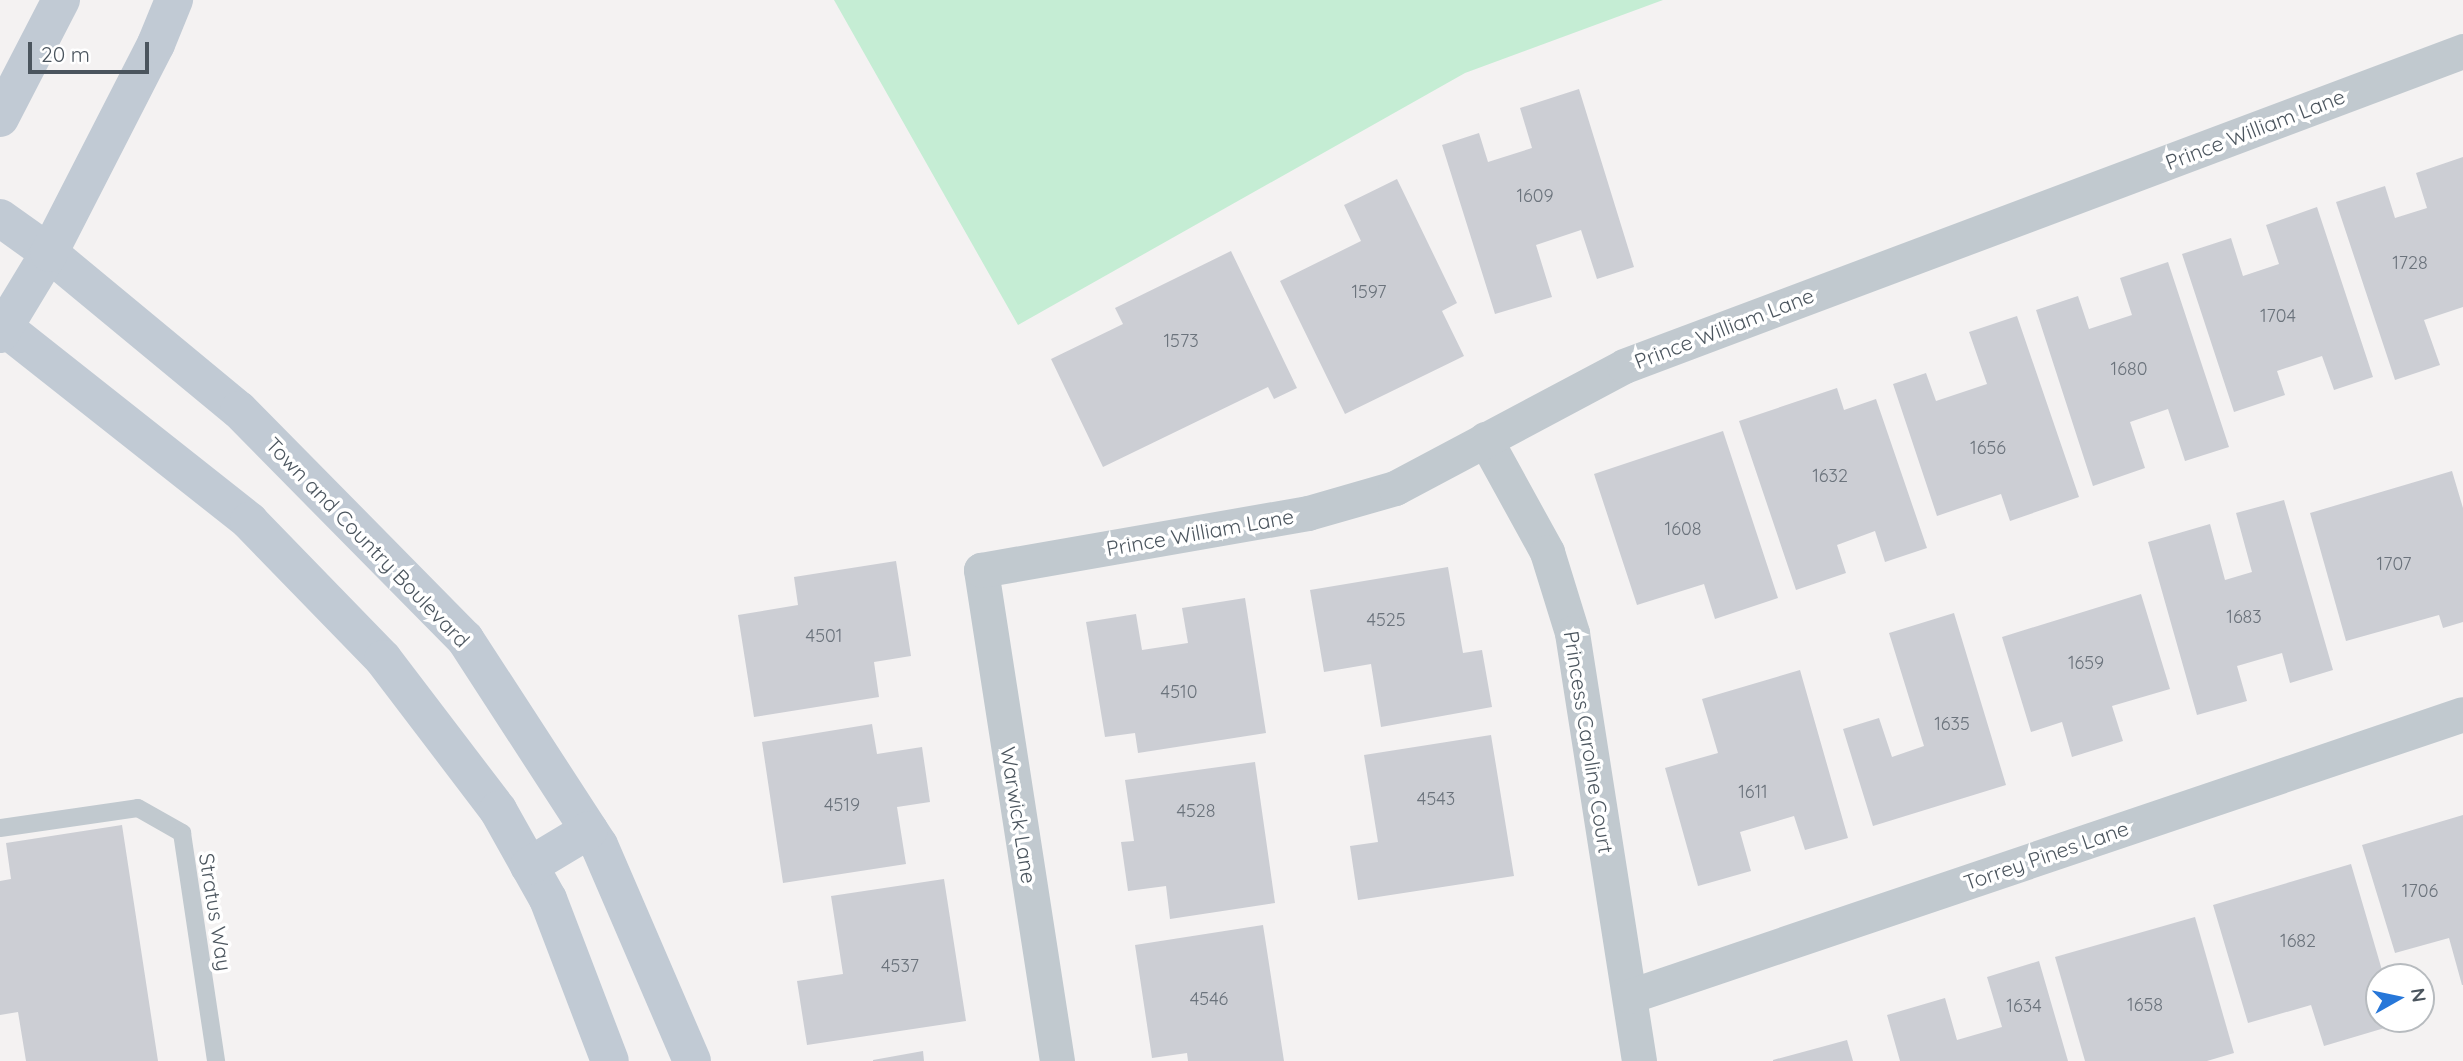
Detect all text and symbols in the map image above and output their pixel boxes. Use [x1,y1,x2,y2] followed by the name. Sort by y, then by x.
[32,28,152,72] scale bar
[41,41,90,67] text: 20 m
[2162,83,2348,175] street label: Prince William Lane
[1516,185,1554,207] house number: 1609
[2392,252,2428,274] house number: 1728
[1351,281,1387,303] house number: 1597
[1631,282,1817,374] street label: Prince William Lane
[2260,305,2296,327] house number: 1704
[1163,330,1199,352] house number: 1573
[2111,358,2147,380] house number: 1680
[261,432,475,652] street label: Town and Country Boulevard
[1970,437,2006,459] house number: 1656
[1812,465,1848,487] house number: 1632
[1104,503,1296,561] street label: Prince William Lane
[1665,518,1701,540] house number: 1608
[2377,553,2411,575] house number: 1707
[2226,606,2262,628] house number: 1683
[1366,609,1406,631] house number: 4525
[806,625,842,647] house number: 4501
[1559,629,1619,855] street label: Princess Caroline Court
[2068,652,2104,674] house number: 1659
[1161,681,1197,703] house number: 4510
[1934,713,1970,735] house number: 1635
[996,745,1042,885] street label: Warwick Lane
[1738,781,1768,803] house number: 1611
[1417,788,1455,810] house number: 4543
[824,794,860,816] house number: 4519
[1176,800,1216,822] house number: 4528
[1960,815,2132,895] street label: Torrey Pines Lane
[194,851,238,973] street label: Stratus Way
[2402,880,2438,902] house number: 1706
[2280,930,2316,952] house number: 1682
[881,955,919,977] house number: 4537
[2365,963,2435,1033] north arrow
[2406,986,2432,1004] text: N
[1190,988,1228,1010] house number: 4546
[2127,994,2163,1016] house number: 1658
[2006,995,2042,1017] house number: 1634

